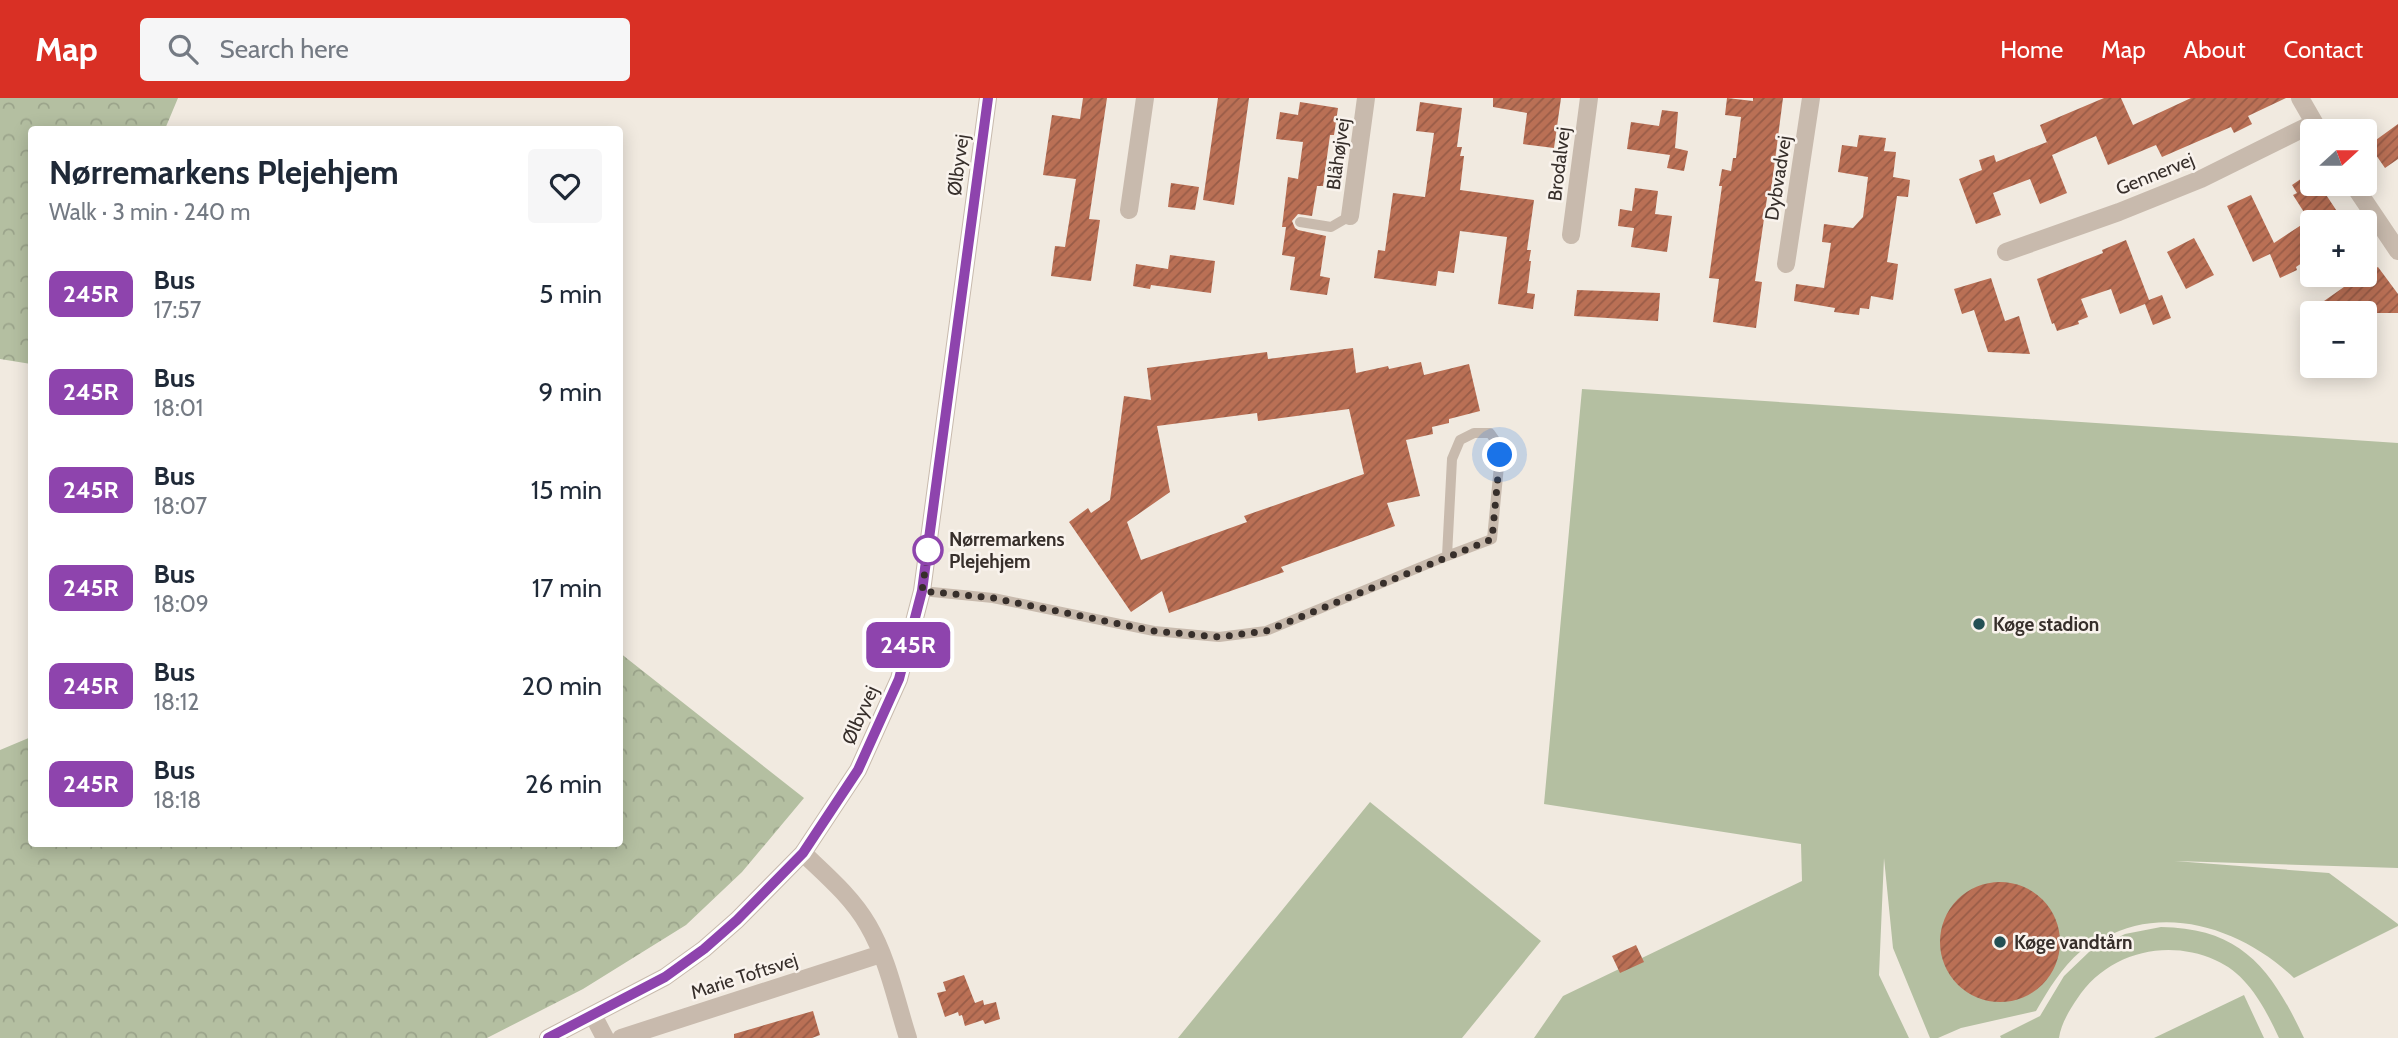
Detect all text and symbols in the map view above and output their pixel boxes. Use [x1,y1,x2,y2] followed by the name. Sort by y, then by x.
[140,18,630,81] search box
[35,29,98,69] text: Map
[164,30,202,68] icon: search
[220,33,349,65] text: Search here
[2000,35,2063,64] text: Home
[2101,35,2146,64] text: Map
[2184,35,2246,64] text: About
[2284,35,2363,64] text: Contact
[1322,116,1354,192] street label: Blåhøjvej
[2300,119,2376,196] north arrow
[2300,119,2377,378] map controls
[1543,126,1575,202] street label: Brodalvej
[942,133,974,197] street label: Ølbyvej
[1760,134,1796,222] street label: Dybvadvej
[2113,148,2197,200] street label: Gennervej
[528,149,602,223] button: heart
[49,152,399,192] text: Nørremarkens Plejehjem
[49,198,251,226] text: Walk · 3 min · 240 m
[2300,210,2377,287] button: +
[154,264,195,296] text: Bus
[539,278,602,310] text: 5 min
[63,279,119,308] text: 245R
[154,296,201,324] text: 17:57
[2300,301,2377,378] button: −
[154,362,195,394] text: Bus
[539,376,602,408] text: 9 min
[63,377,119,406] text: 245R
[154,394,203,422] text: 18:01
[1482,437,1517,472] your location
[154,460,195,492] text: Bus
[531,474,602,506] text: 15 min
[63,475,119,504] text: 245R
[154,492,207,520] text: 18:07
[949,528,1065,573] place label: Nørremarkens Plejehjem
[913,535,943,565] marker: Nørremarkens Plejehjem
[154,558,195,590] text: Bus
[532,572,602,604] text: 17 min
[63,573,119,602] text: 245R
[154,590,209,618] text: 18:09
[1993,613,2099,636] place label: Køge stadion
[1971,616,1987,632] marker: Køge stadion
[859,622,957,668] line badge: 245R
[880,630,936,659] text: 245R
[154,656,195,688] text: Bus
[522,670,602,702] text: 20 min
[63,671,119,700] text: 245R
[837,682,883,748] street label: Ølbyvej
[154,688,199,716] text: 18:12
[154,754,195,786] text: Bus
[525,768,602,800] text: 26 min
[63,769,119,798] text: 245R
[154,786,201,814] text: 18:18
[2014,931,2132,954] place label: Køge vandtårn
[1992,934,2008,950] marker: Køge vandtårn
[688,948,800,1004] street label: Marie Toftsvej

